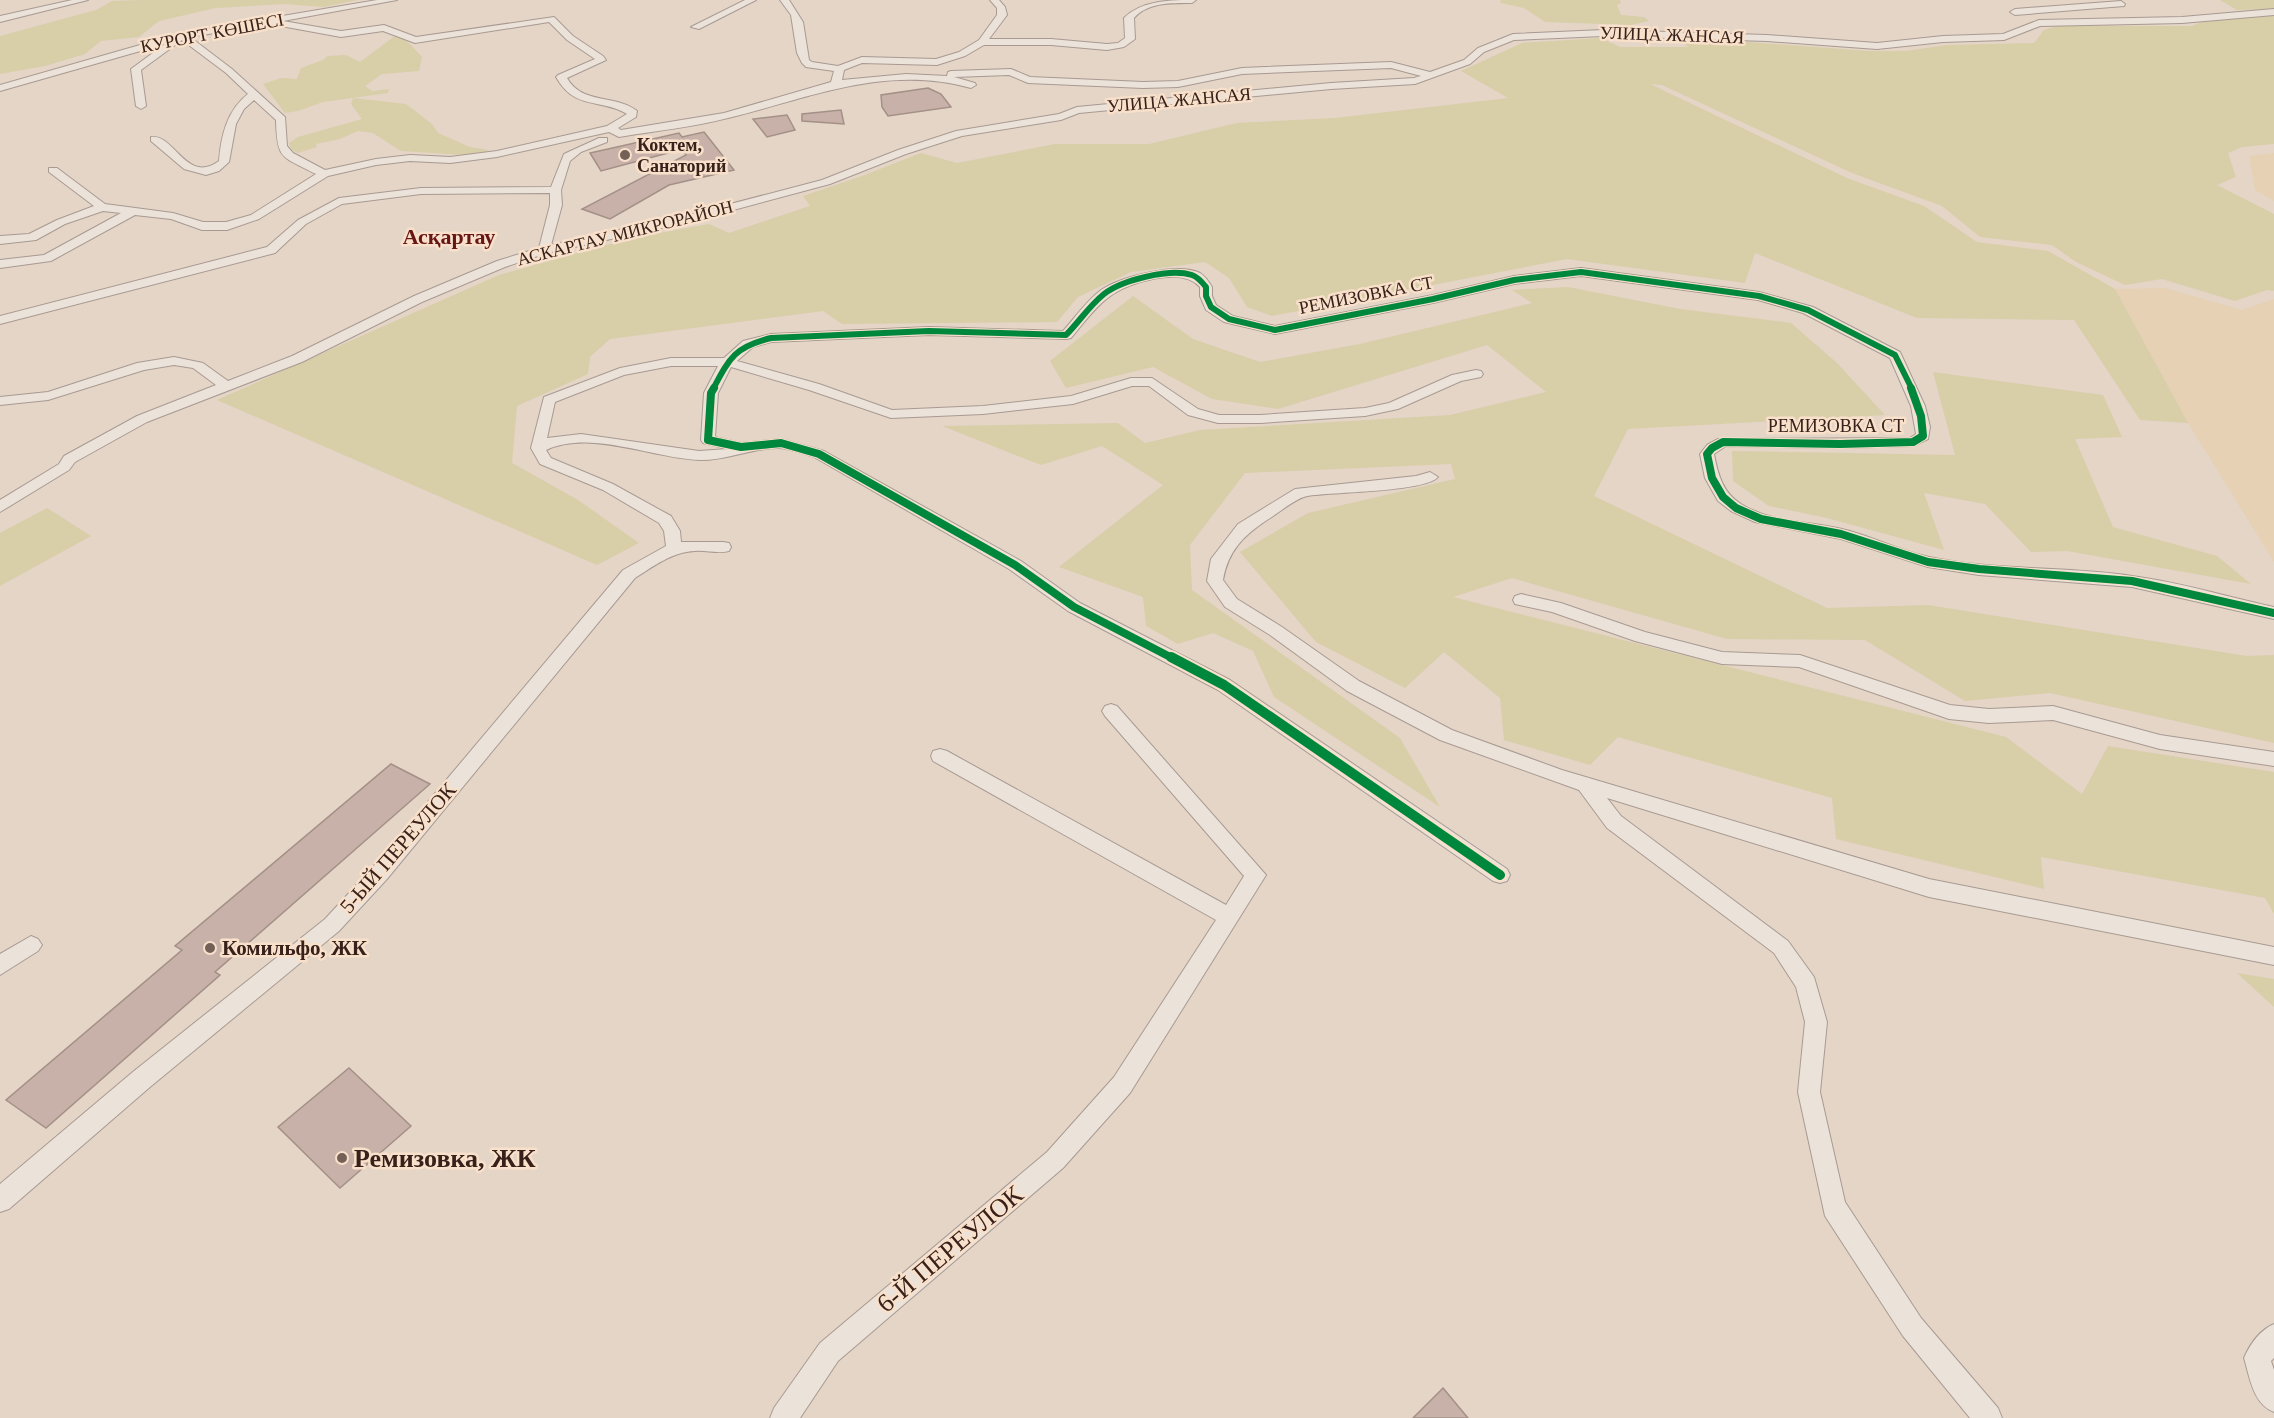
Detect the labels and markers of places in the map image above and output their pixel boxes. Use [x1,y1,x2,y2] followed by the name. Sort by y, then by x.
[637,135,726,176] place label: Коктем, Санаторий
[618,148,632,162] marker: Коктем, Санаторий
[222,936,368,960] place label: Комильфо, ЖК
[203,941,217,955] marker: Комильфо, ЖК
[354,1144,536,1173] place label: Ремизовка, ЖК
[335,1151,349,1165] marker: Ремизовка, ЖК

